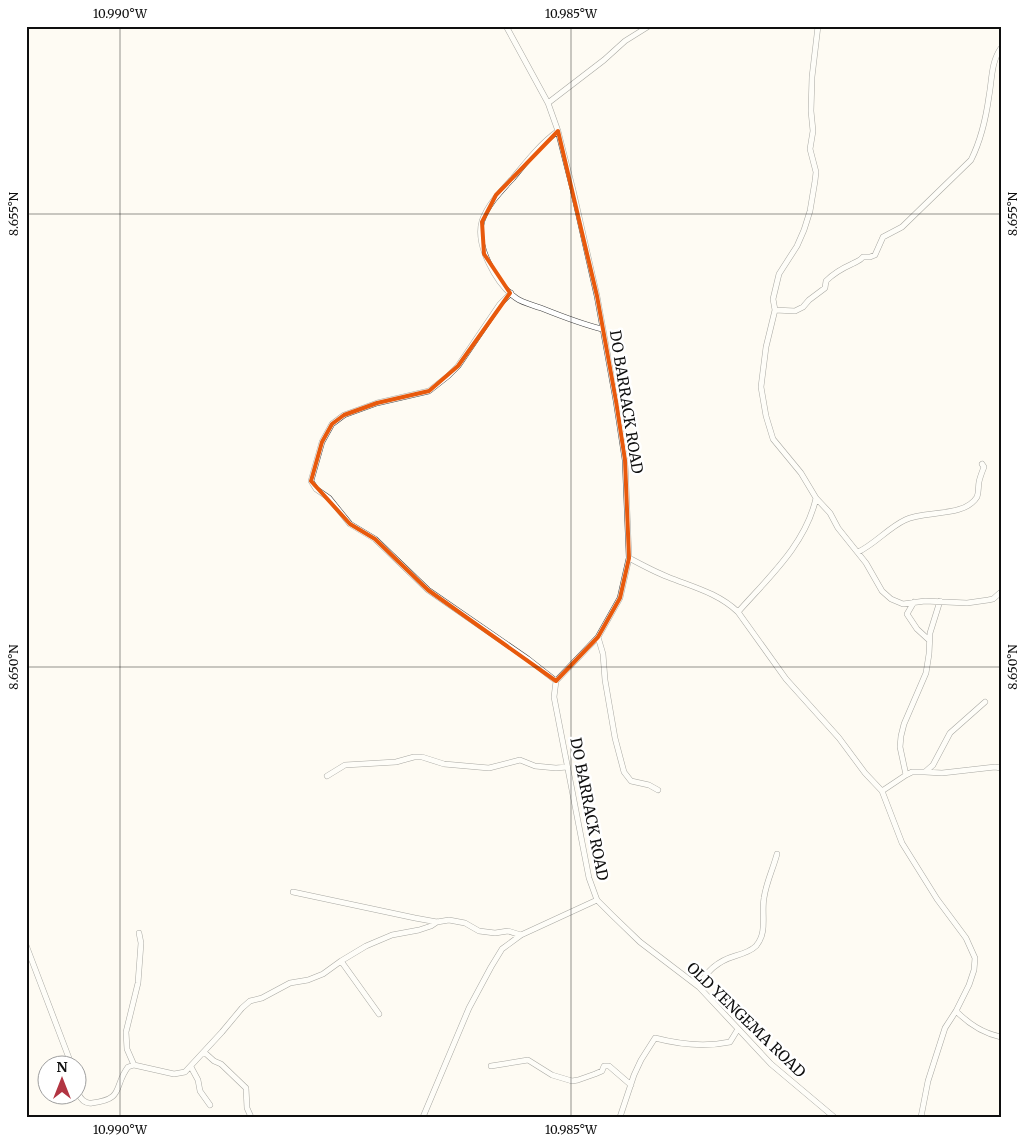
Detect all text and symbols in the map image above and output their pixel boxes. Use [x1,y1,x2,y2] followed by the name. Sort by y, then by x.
[93,6,148,21] text: 10.990°W
[545,6,598,21] text: 10.985°W
[6,191,21,236] text: 8.655°N
[1005,191,1020,236] text: 8.655°N
[606,329,647,475] street label: DO BARRACK ROAD
[6,644,21,690] text: 8.650°N
[1005,644,1020,690] text: 8.650°N
[566,736,613,882] street label: DO BARRACK ROAD
[683,958,810,1081] street label: OLD YENGEMA ROAD
[38,1056,88,1106] north arrow
[56,1058,68,1076] text: N
[93,1122,148,1137] text: 10.990°W
[545,1122,598,1137] text: 10.985°W

